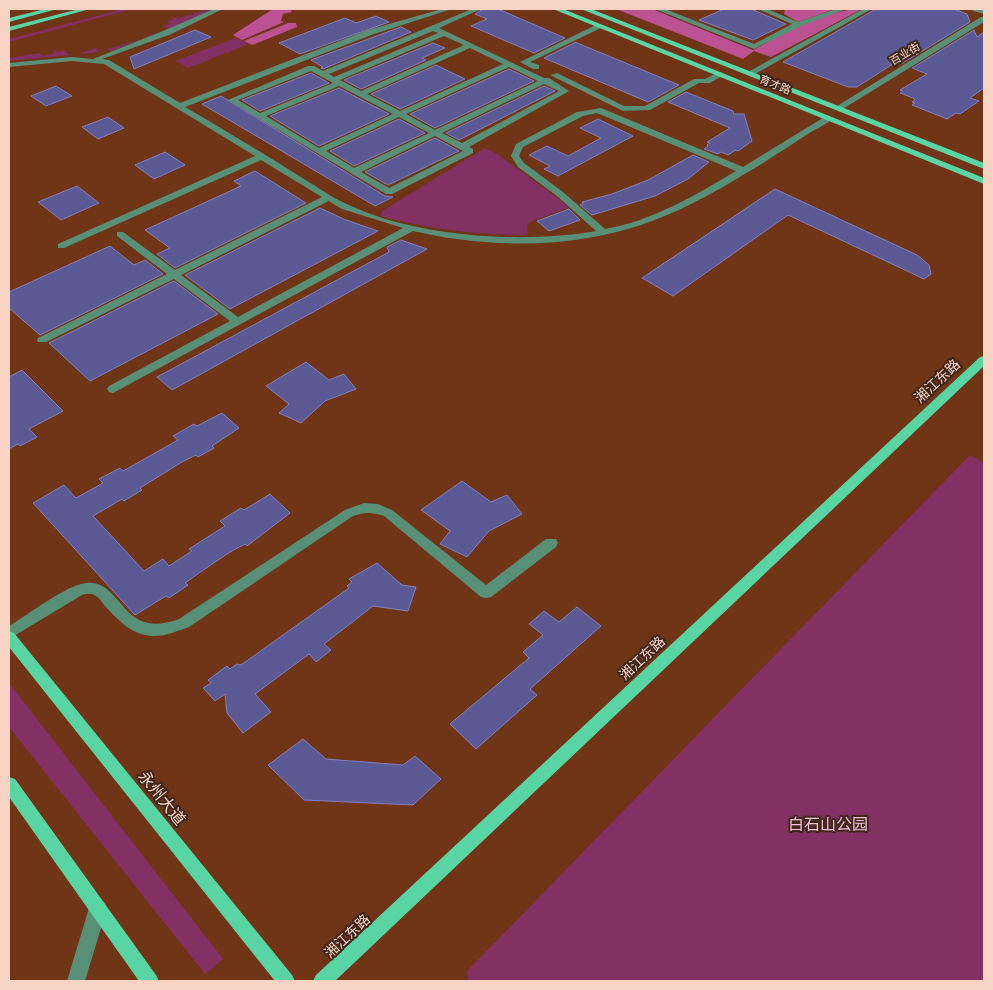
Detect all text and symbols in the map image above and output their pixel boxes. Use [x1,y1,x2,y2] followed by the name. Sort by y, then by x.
[888,40,922,68] street label: 百业街
[757,73,793,97] street label: 育才路
[911,356,963,406] street label: 湘江东路
[616,633,668,683] street label: 湘江东路
[134,767,190,829] street label: 永州大道
[788,815,868,834] park label: 白石山公园
[321,911,373,961] street label: 湘江东路

